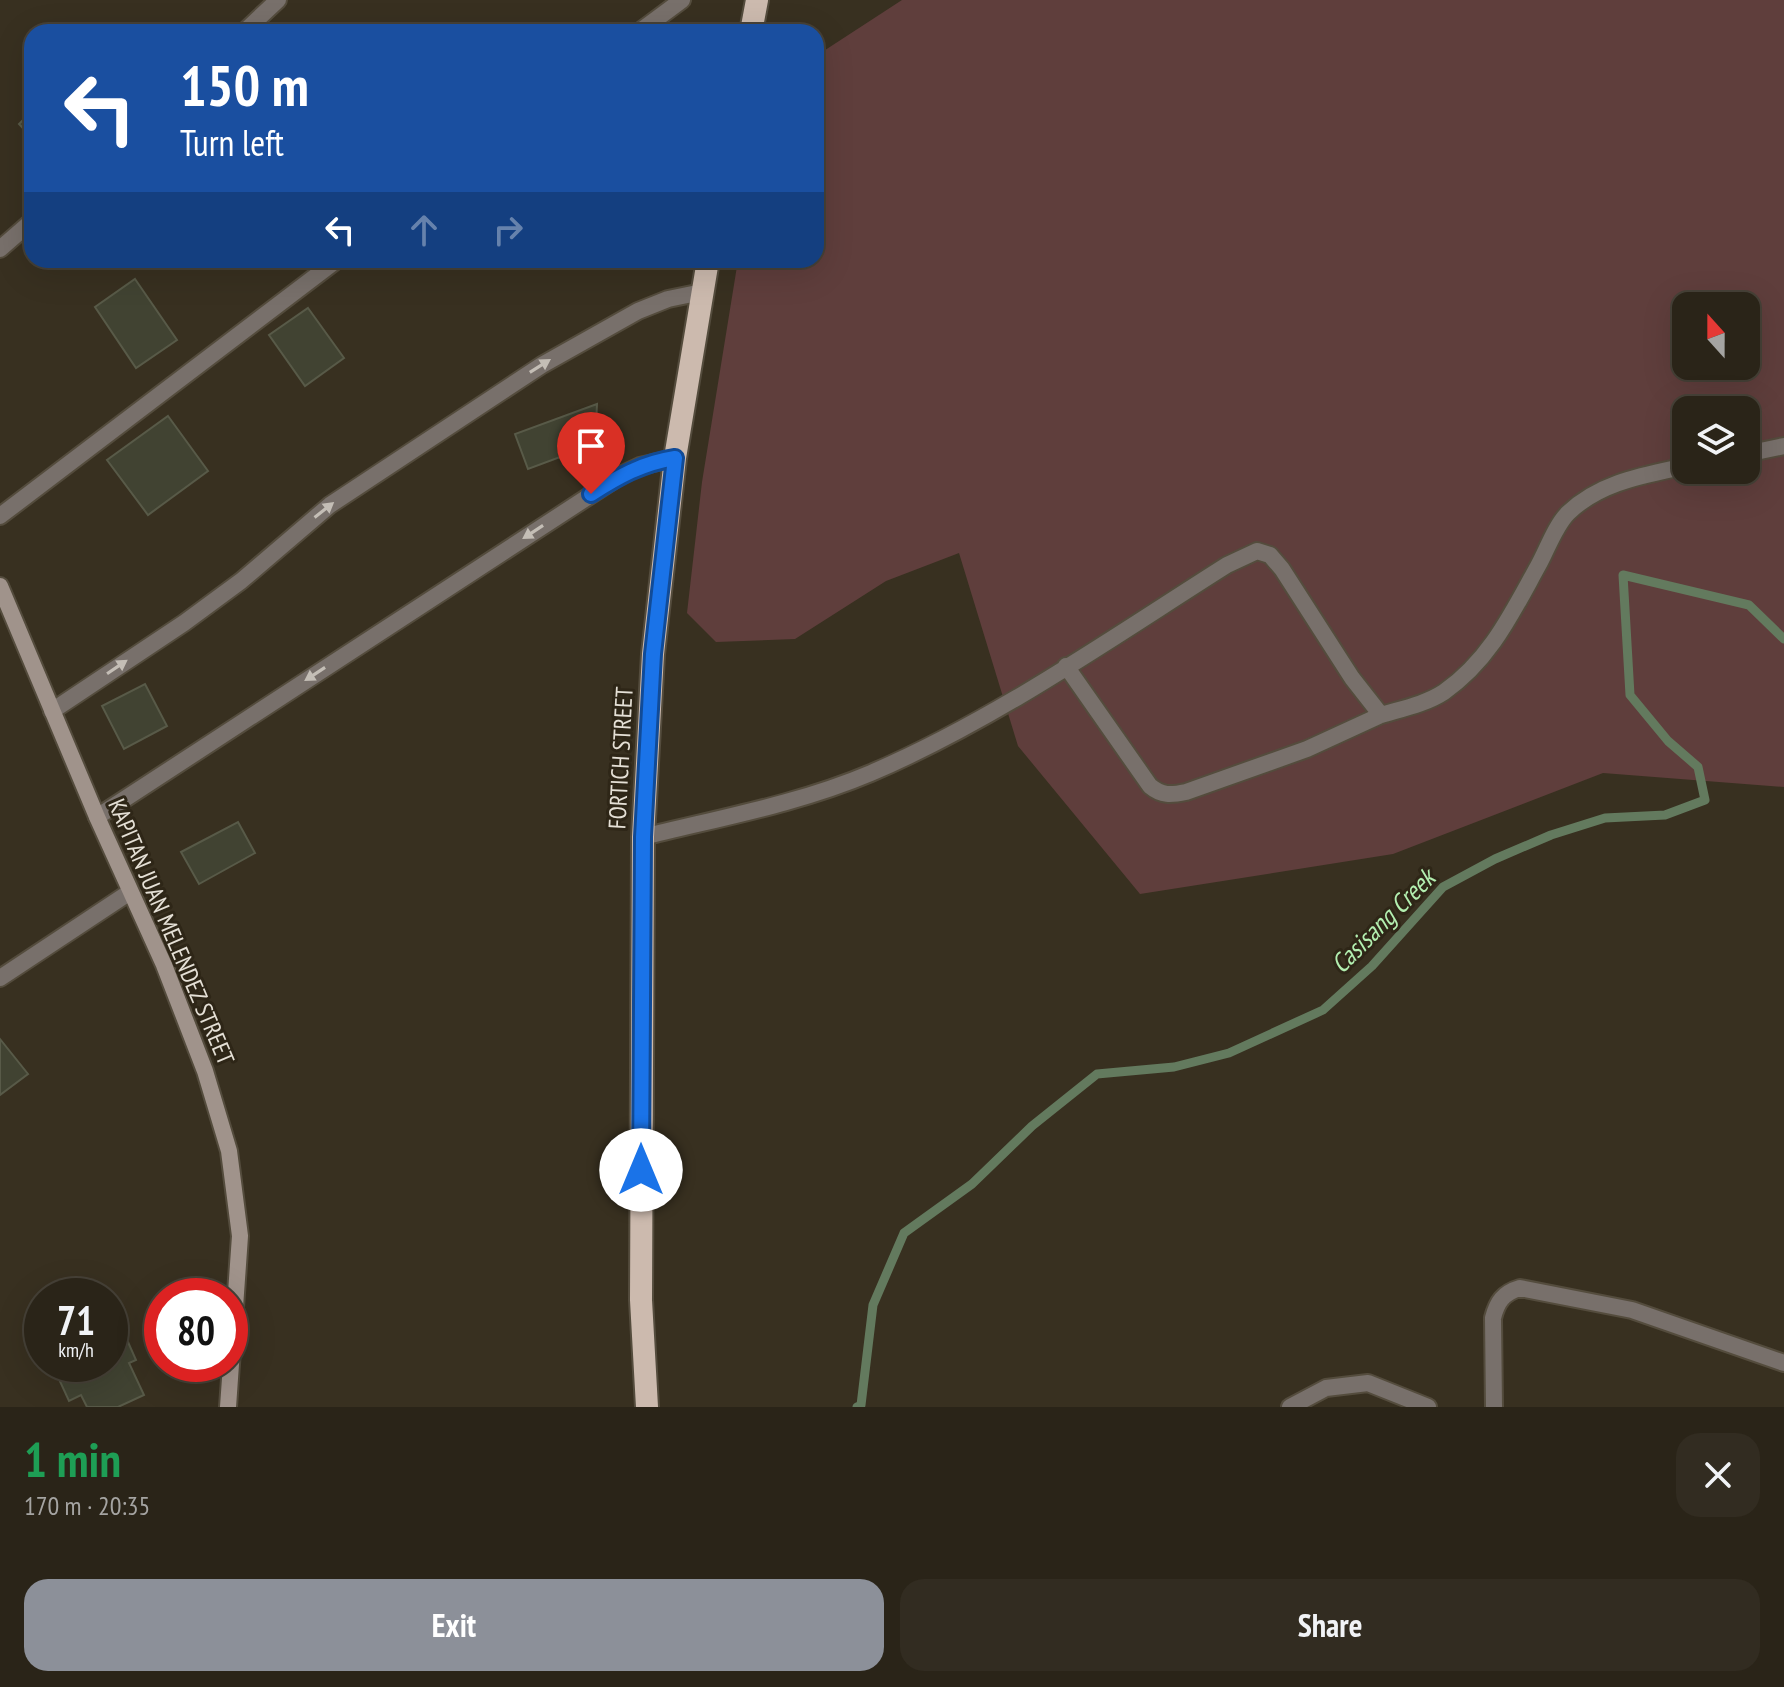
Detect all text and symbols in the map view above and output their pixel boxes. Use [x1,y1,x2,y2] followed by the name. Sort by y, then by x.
[180,49,309,121] text: 150 m
[48,56,152,160] icon: left
[180,119,284,166] text: Turn left
[318,208,362,252] icon: left
[402,208,446,252] icon: ahead
[486,208,530,252] icon: right
[1672,292,1760,380] north arrow
[1672,292,1760,484] map controls
[530,359,551,374] one-way arrow
[1672,396,1760,484] button: layers
[557,412,625,494] pin
[569,424,613,468] icon: arrive
[314,502,334,519] one-way arrow
[522,525,543,540] one-way arrow
[106,660,128,675] one-way arrow
[304,667,326,681] one-way arrow
[601,686,640,830] street label: FORTICH STREET
[101,794,242,1070] street label: KAPITAN JUAN MELENDEZ STREET
[1324,860,1444,980] water label: Casisang Creek
[599,1128,683,1212] position arrow
[144,1278,248,1382] speed limit sign: 80
[57,1294,95,1346] text: 71
[58,1337,94,1363] text: km/h
[24,1428,121,1490] text: 1 min
[1676,1433,1760,1517] button: close
[24,1489,150,1522] text: 170 m · 20:35
[24,1579,884,1671] button: Exit
[900,1579,1760,1671] button: Share

